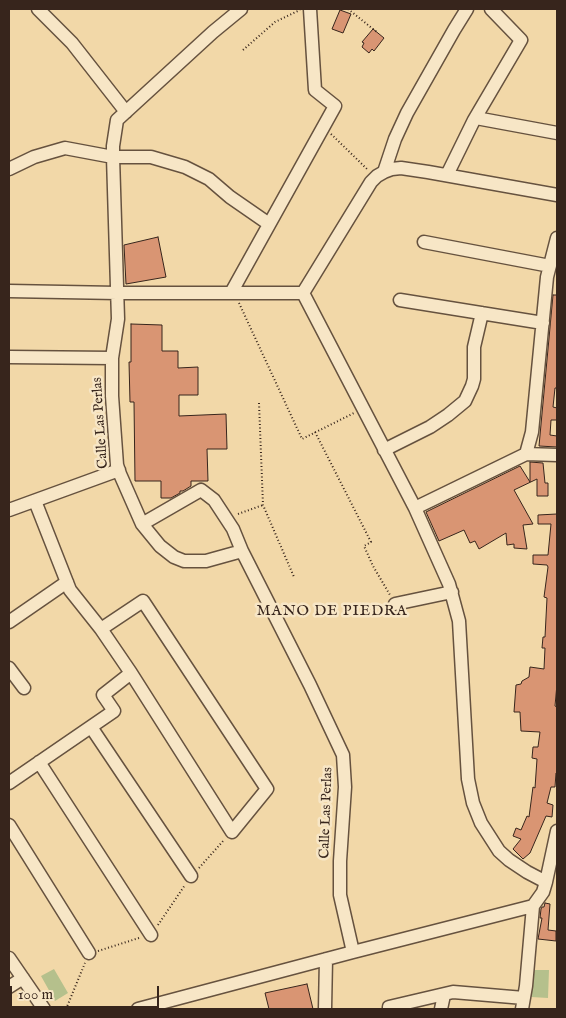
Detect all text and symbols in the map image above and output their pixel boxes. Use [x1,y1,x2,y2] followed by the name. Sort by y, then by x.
[89,377,113,469] street label: Calle Las Perlas
[255,603,409,621] district label: MANO DE PIEDRA
[317,767,337,859] street label: Calle Las Perlas
[12,976,161,1008] scale bar
[18,985,53,1004] text: 100 m

